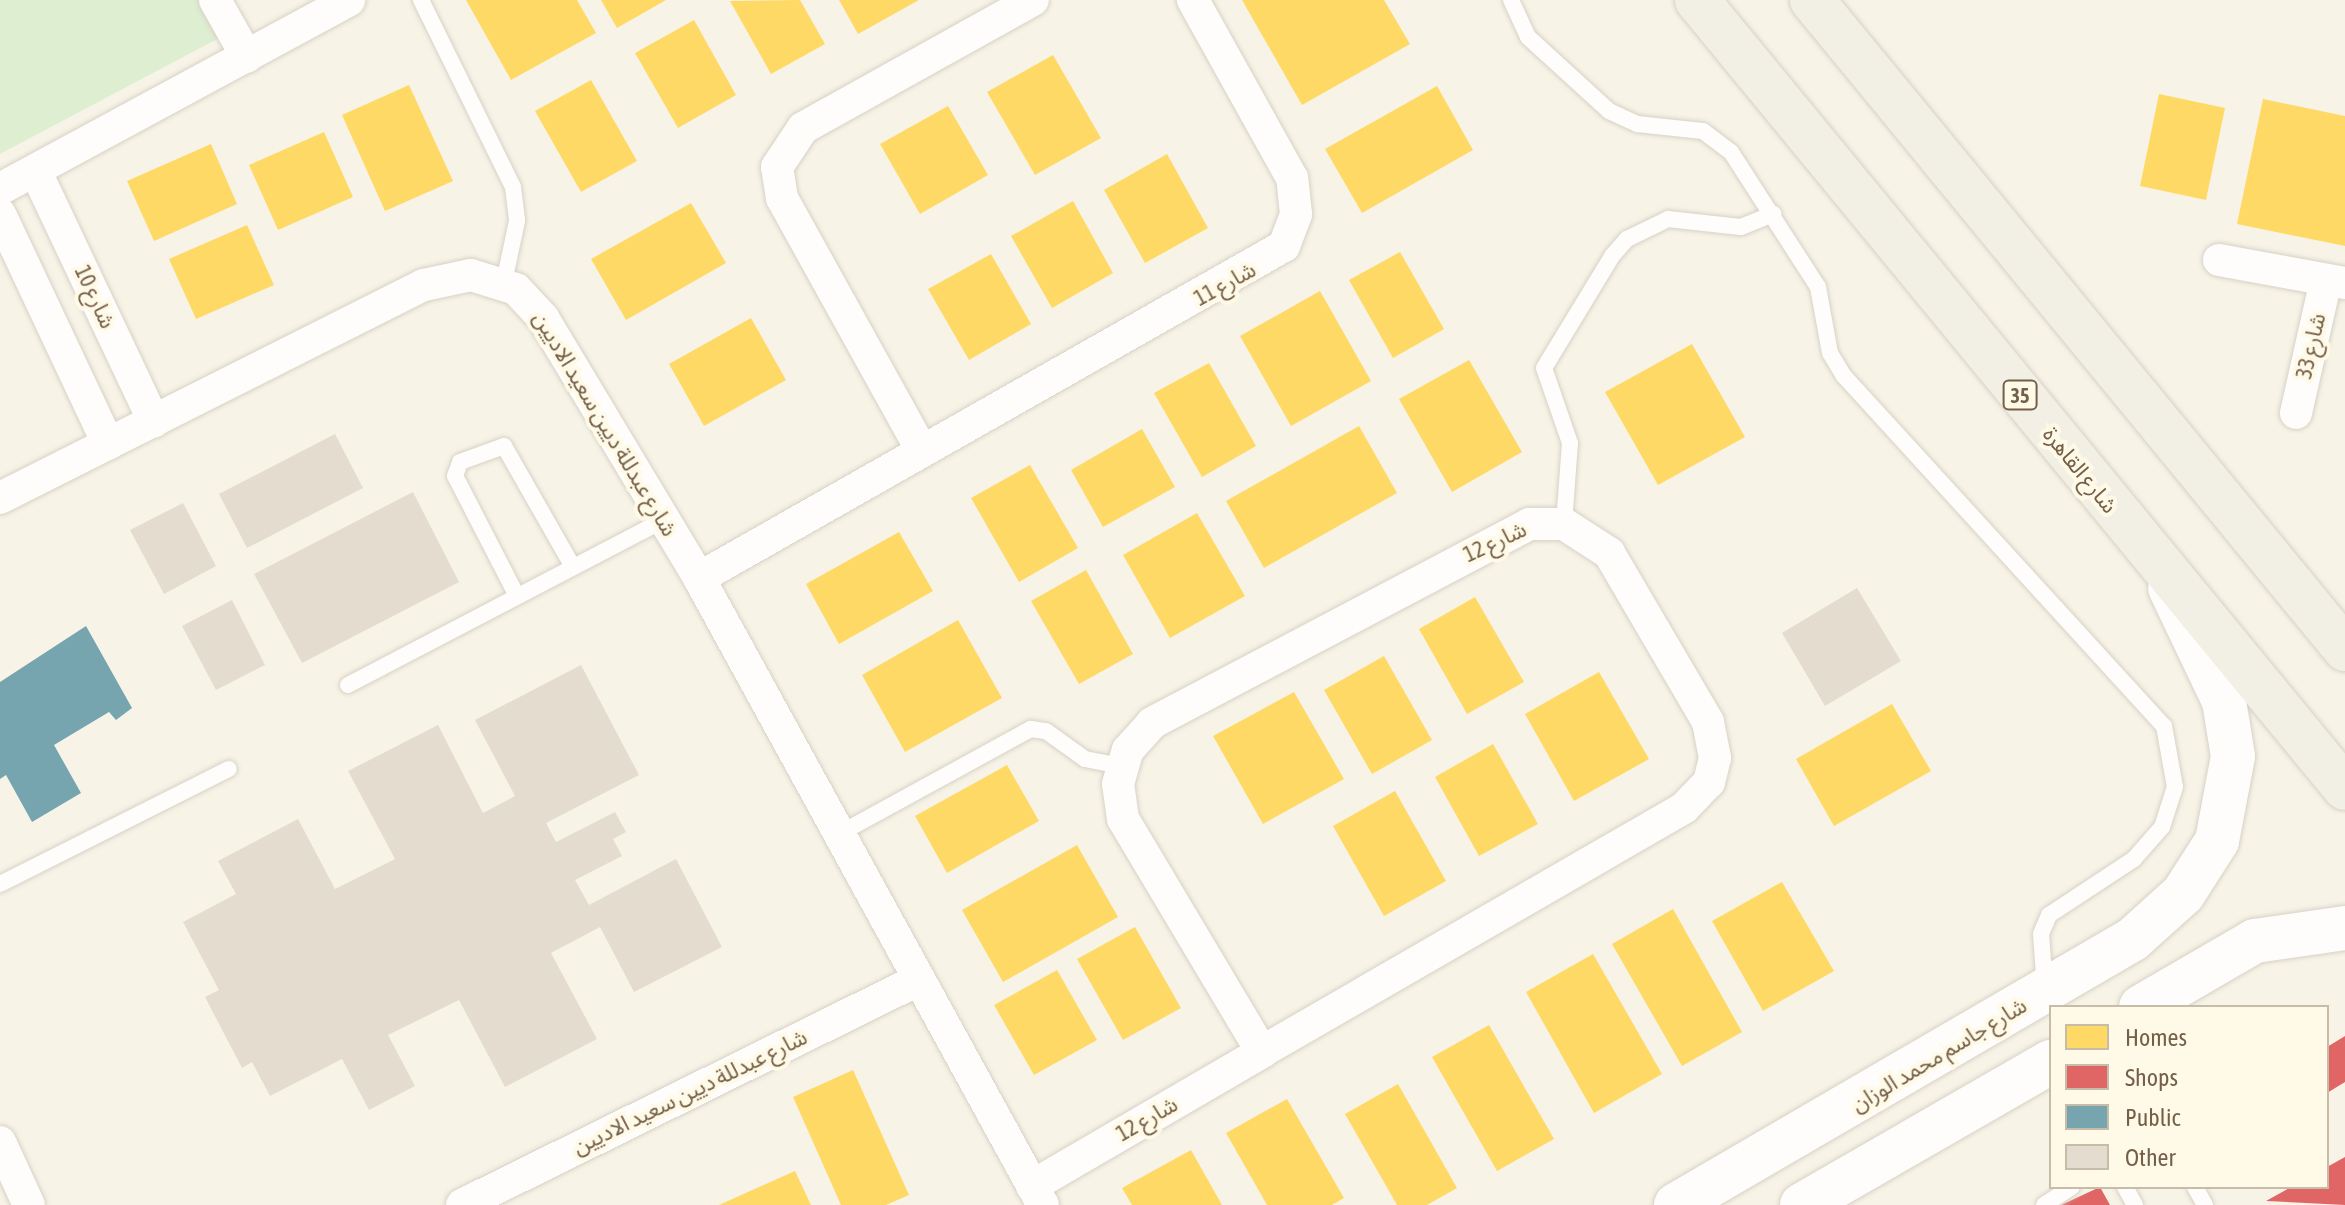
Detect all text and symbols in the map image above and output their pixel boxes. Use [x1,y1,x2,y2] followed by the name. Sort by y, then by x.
[1189,256,1261,312] street label: شارع 11
[69,261,121,333] street label: شارع 10
[527,307,683,541] street label: شارع عبدللة ديين سعيد الاديين
[2291,311,2331,381] street label: شارع 33
[2002,379,2038,411] road number: 35
[2037,421,2123,519] street label: شارع القاهرة
[1459,516,1531,568] street label: شارع 12
[1846,992,2032,1118] street label: شارع جاسم محمد الوزان
[2049,1005,2329,1189] legend
[568,1024,812,1160] street label: شارع عبدللة ديين سعيد الاديين
[2125,1024,2187,1051] text: Homes
[2125,1064,2178,1091] text: Shops
[1112,1091,1182,1147] street label: شارع 12
[2125,1104,2181,1131] text: Public
[2125,1144,2176,1171] text: Other

